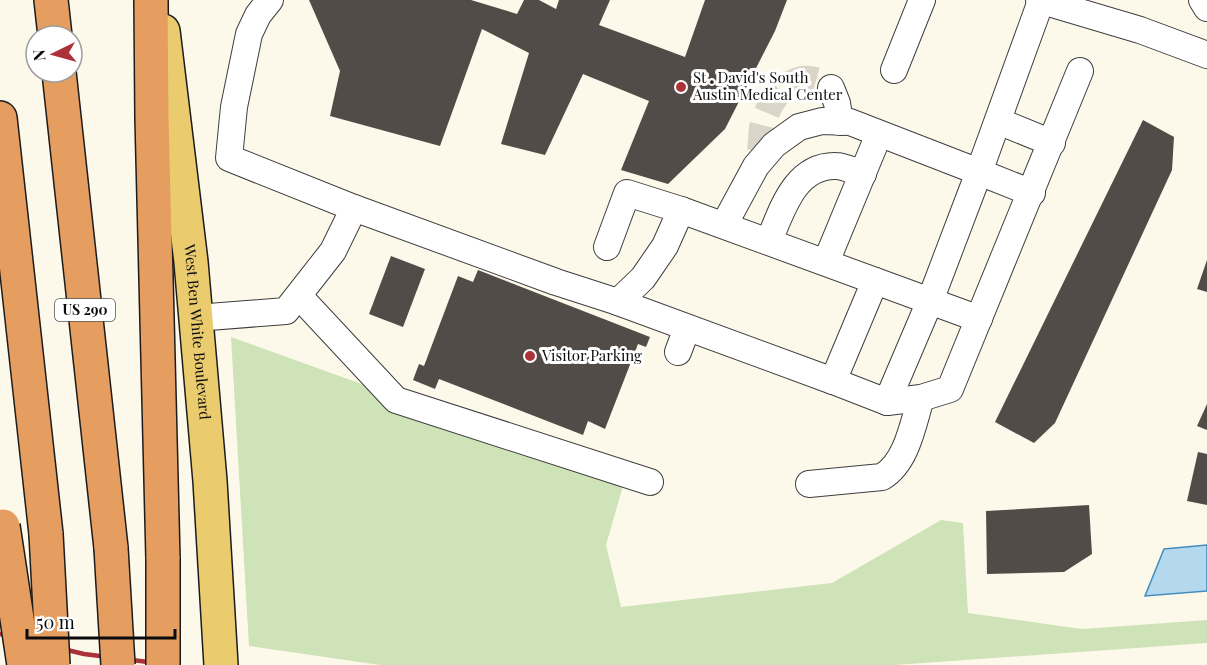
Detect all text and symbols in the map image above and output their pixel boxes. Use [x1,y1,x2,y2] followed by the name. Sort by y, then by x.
[24,24,84,84] north arrow
[28,48,50,62] text: N
[692,67,843,104] place label: St . David's South Austin Medical Center
[674,80,688,94] marker: St . David's South Austin Medical Center
[180,242,216,421] street label: West Ben White Boulevard
[55,299,115,321] road number: US 290
[541,345,642,365] place label: Visitor Parking
[523,349,537,363] marker: Visitor Parking
[27,602,176,640] scale bar
[36,610,75,634] text: 50 m

